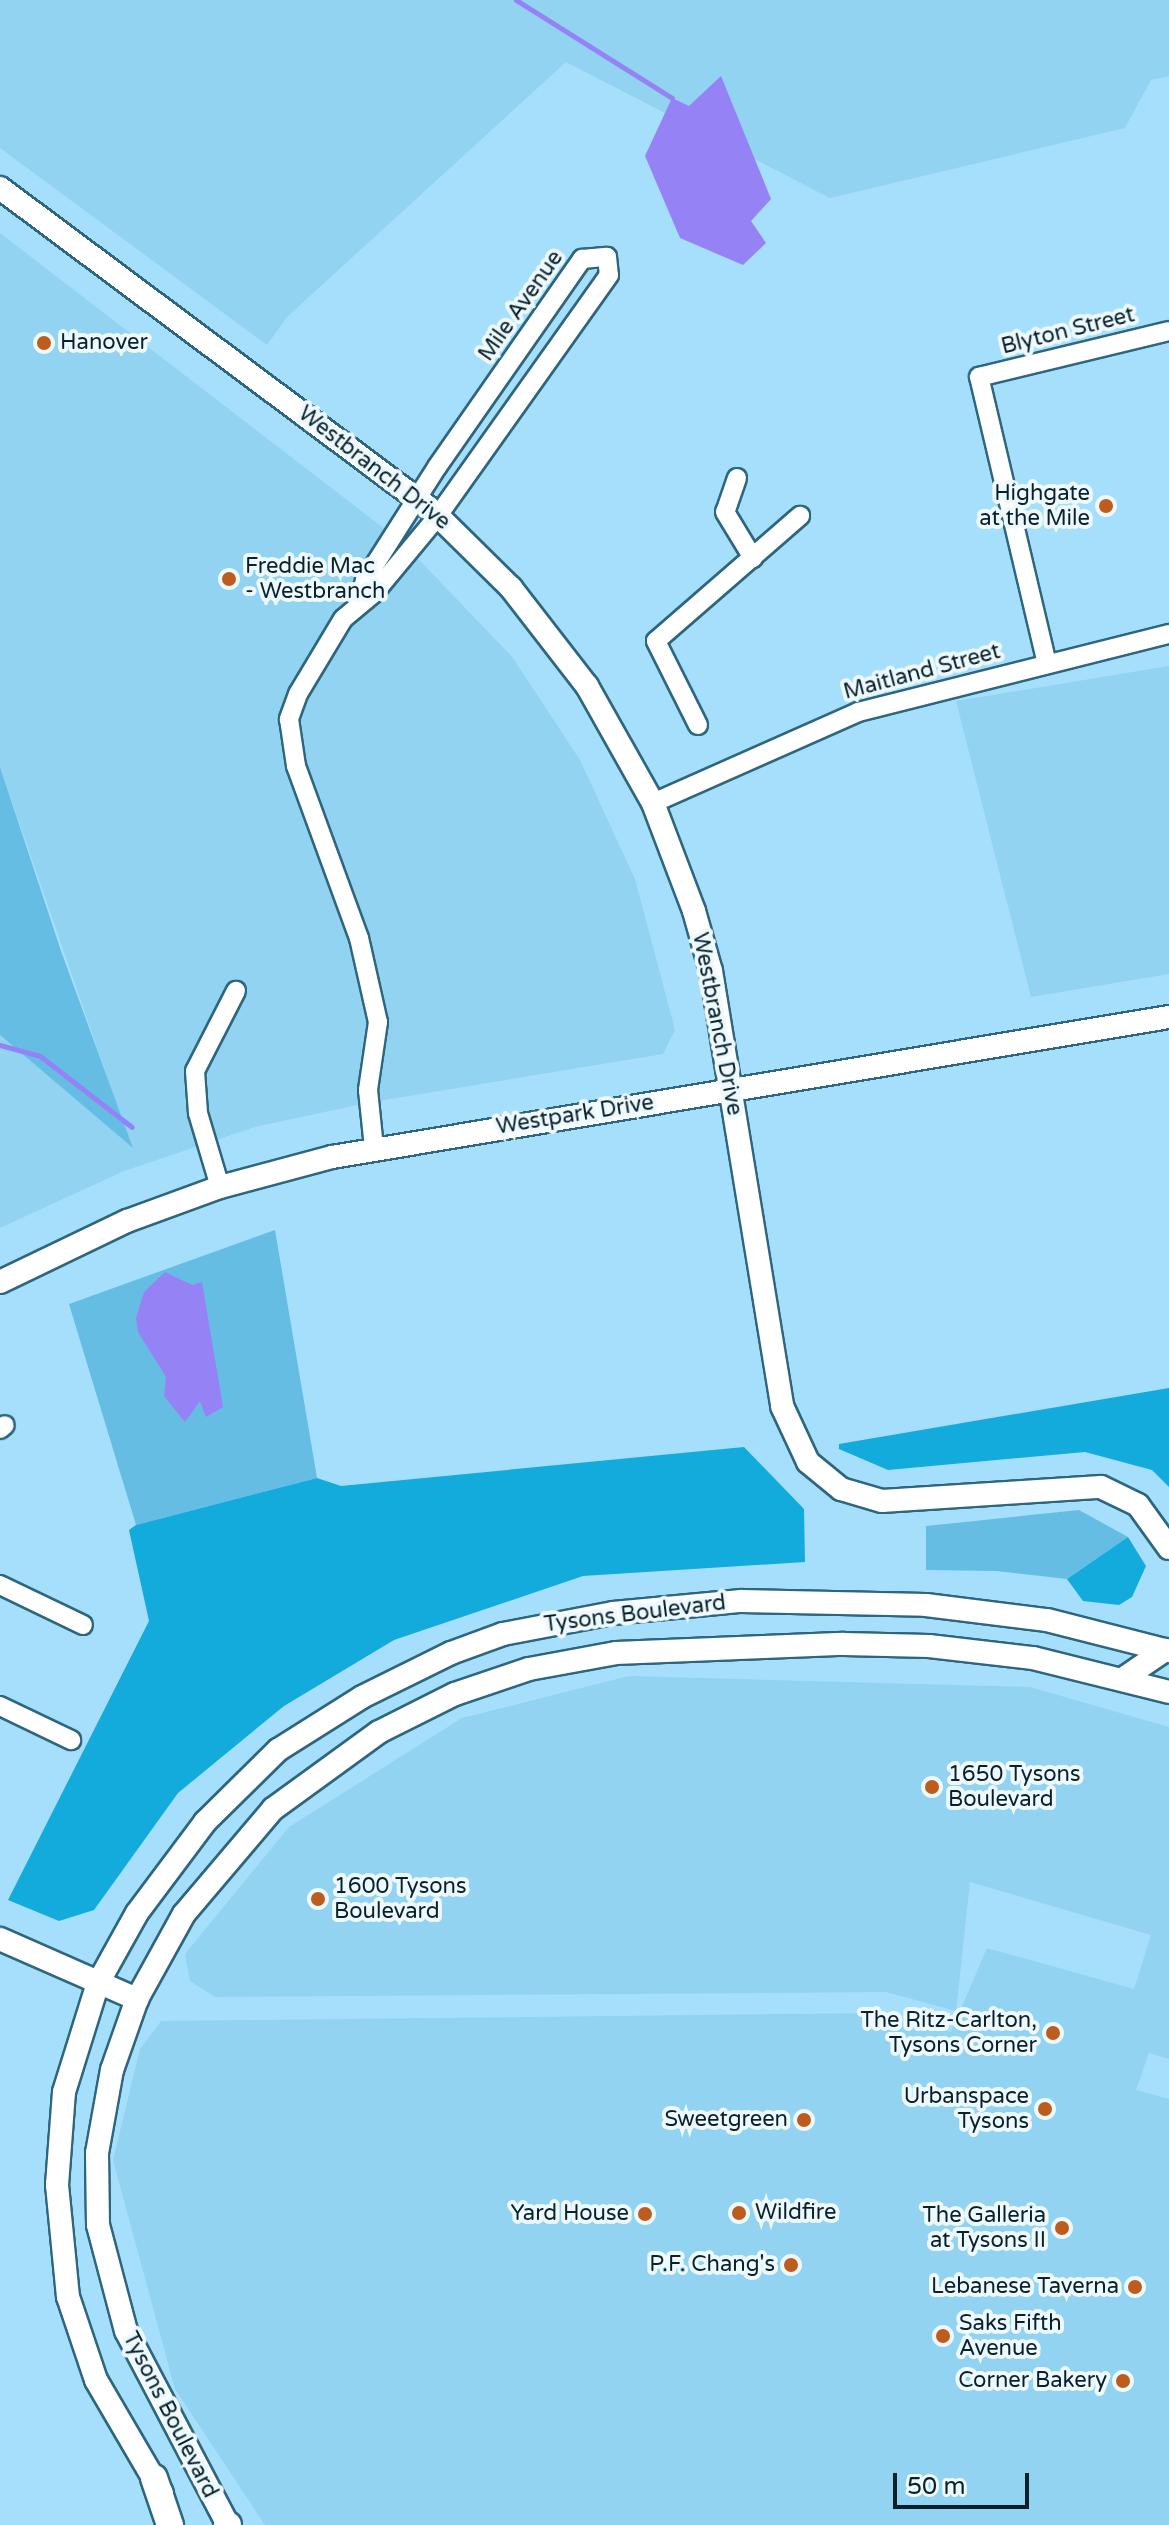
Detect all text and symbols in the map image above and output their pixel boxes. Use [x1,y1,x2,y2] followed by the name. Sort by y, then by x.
[473,246,569,366] street label: Mile Avenue
[999,302,1137,360] street label: Blyton Street
[60,330,148,356] place label: Hanover
[35,334,53,352] marker: Hanover
[293,400,455,536] street label: Westbranch Drive
[979,480,1090,532] place label: Highgate at the Mile
[1097,497,1115,515] marker: Highgate at the Mile
[245,553,385,604] place label: Freddie Mac - Westbranch
[220,570,238,588] marker: Freddie Mac - Westbranch
[841,638,1003,706] street label: Maitland Street
[686,930,748,1118] street label: Westbranch Drive
[494,1090,656,1140] street label: Westpark Drive
[543,1590,727,1638] street label: Tysons Boulevard
[948,1761,1081,1812] place label: 1650 Tysons Boulevard
[923,1778,941,1796] marker: 1650 Tysons Boulevard
[334,1873,467,1924] place label: 1600 Tysons Boulevard
[309,1890,327,1908] marker: 1600 Tysons Boulevard
[860,2007,1037,2058] place label: The Ritz-Carlton, Tysons Corner
[1044,2024,1062,2042] marker: The Ritz-Carlton, Tysons Corner
[904,2083,1029,2134] place label: Urbanspace Tysons
[1036,2100,1054,2118] marker: Urbanspace Tysons
[664,2107,788,2133] place label: Sweetgreen
[795,2111,813,2129] marker: Sweetgreen
[755,2200,836,2226] place label: Wildfire
[511,2201,629,2227] place label: Yard House
[922,2202,1046,2254] place label: The Galleria at Tysons II
[730,2204,748,2222] marker: Wildfire
[636,2205,654,2223] marker: Yard House
[1053,2219,1071,2237] marker: The Galleria at Tysons II
[649,2252,775,2278] place label: P.F. Chang's
[782,2256,800,2274] marker: P.F. Chang's
[931,2274,1119,2300] place label: Lebanese Taverna
[1126,2278,1144,2296] marker: Lebanese Taverna
[959,2310,1062,2362] place label: Saks Fifth Avenue
[934,2327,952,2345] marker: Saks Fifth Avenue
[117,2328,223,2502] street label: Tysons Boulevard
[958,2368,1107,2394] place label: Corner Bakery
[1114,2372,1132,2390] marker: Corner Bakery
[897,2457,1033,2507] scale bar
[907,2472,965,2501] text: 50 m

